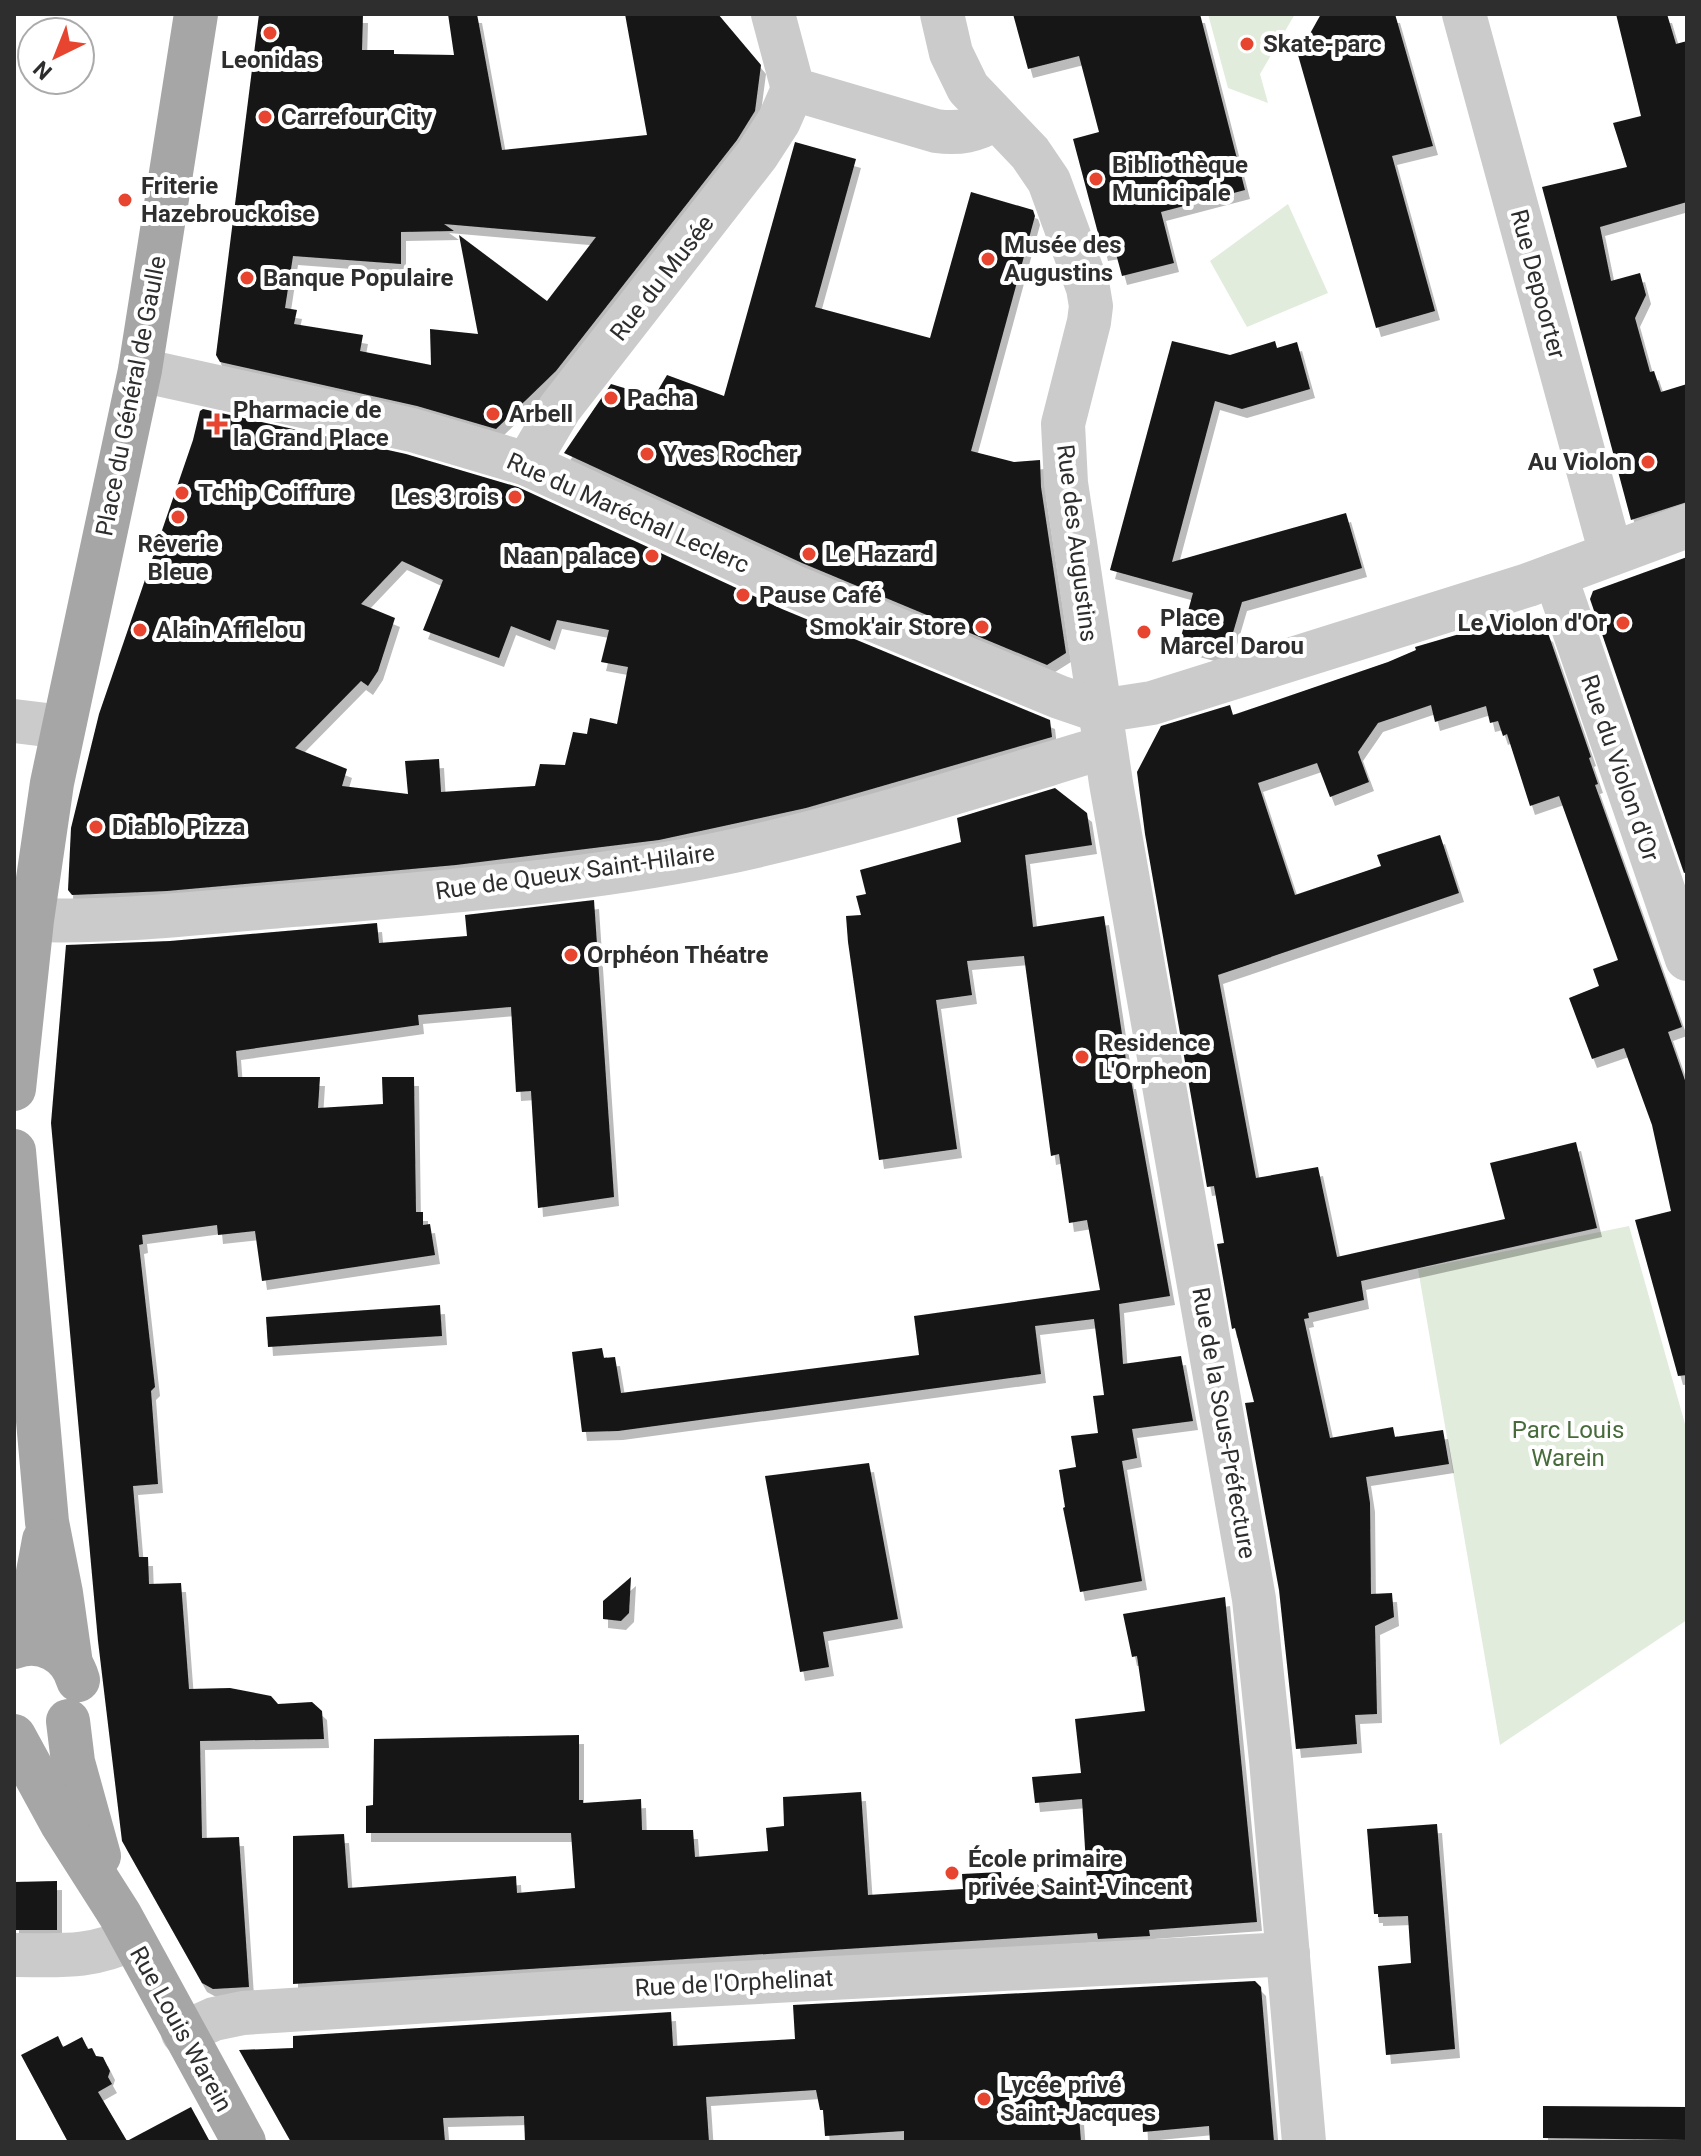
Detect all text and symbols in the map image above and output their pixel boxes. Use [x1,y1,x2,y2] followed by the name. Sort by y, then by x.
[16,16,96,96] north arrow
[261,24,279,42] marker: Leonidas
[1263,30,1381,58] place label: Skate-parc
[1238,35,1256,53] marker: Skate-parc
[221,46,319,74] place label: Leonidas
[28,56,57,85] text: N
[281,103,433,131] place label: Carrefour City
[256,108,274,126] marker: Carrefour City
[1112,151,1248,207] place label: Bibliothèque Municipale
[1087,170,1105,188] marker: Bibliothèque Municipale
[141,172,315,228] place label: Friterie Hazebrouckoise
[116,191,134,209] marker: Friterie Hazebrouckoise
[1505,206,1571,362] street label: Rue Depoorter
[604,210,720,346] street label: Rue du Musée
[1004,231,1121,287] place label: Musée des Augustins
[979,250,997,268] marker: Musée des Augustins
[90,254,172,538] street label: Place du Général de Gaulle
[263,264,453,292] place label: Banque Populaire
[238,269,256,287] marker: Banque Populaire
[627,384,694,412] place label: Pacha
[602,389,620,407] marker: Pacha
[233,396,389,452] place label: Pharmacie de la Grand Place
[509,400,573,428] place label: Arbell
[484,405,502,423] marker: Arbell
[208,415,226,433] marker: Pharmacie de la Grand Place
[663,440,798,468] place label: Yves Rocher
[1051,443,1103,643] street label: Rue des Augustins
[638,445,656,463] marker: Yves Rocher
[503,447,753,579] street label: Rue du Maréchal Leclerc
[1528,448,1632,476] place label: Au Violon
[1639,453,1657,471] marker: Au Violon
[198,479,351,507] place label: Tchip Coiffure
[394,483,499,511] place label: Les 3 rois
[173,484,191,502] marker: Tchip Coiffure
[506,488,524,506] marker: Les 3 rois
[169,508,187,526] marker: Rêverie Bleue
[137,530,219,586] place label: Rêverie Bleue
[825,540,934,568] place label: Le Hazard
[503,542,636,570] place label: Naan palace
[800,545,818,563] marker: Le Hazard
[643,547,661,565] marker: Naan palace
[759,581,882,609] place label: Pause Café
[734,586,752,604] marker: Pause Café
[1160,604,1304,660] place label: Place Marcel Darou
[1457,609,1607,637] place label: Le Violon d'Or
[809,613,966,641] place label: Smok'air Store
[1614,614,1632,632] marker: Le Violon d'Or
[156,616,302,644] place label: Alain Afflelou
[973,618,991,636] marker: Smok'air Store
[131,621,149,639] marker: Alain Afflelou
[1135,623,1153,641] marker: Place Marcel Darou
[1575,671,1665,865] street label: Rue du Violon d'Or
[112,813,245,841] place label: Diablo Pizza
[87,818,105,836] marker: Diablo Pizza
[434,839,716,905] street label: Rue de Queux Saint-Hilaire
[587,941,768,969] place label: Orphéon Théatre
[562,946,580,964] marker: Orphéon Théatre
[1098,1029,1210,1085] place label: Residence L'Orpheon
[1073,1048,1091,1066] marker: Residence L'Orpheon
[1186,1285,1262,1561] street label: Rue de la Sous-Préfecture
[1512,1416,1624,1472] park label: Parc Louis Warein
[968,1845,1188,1901] place label: École primaire privée Saint-Vincent
[943,1864,961,1882] marker: École primaire privée Saint-Vincent
[124,1942,238,2116] street label: Rue Louis Warein
[634,1964,834,2002] street label: Rue de l'Orphelinat
[1000,2071,1156,2127] place label: Lycée privé Saint-Jacques
[975,2090,993,2108] marker: Lycée privé Saint-Jacques

